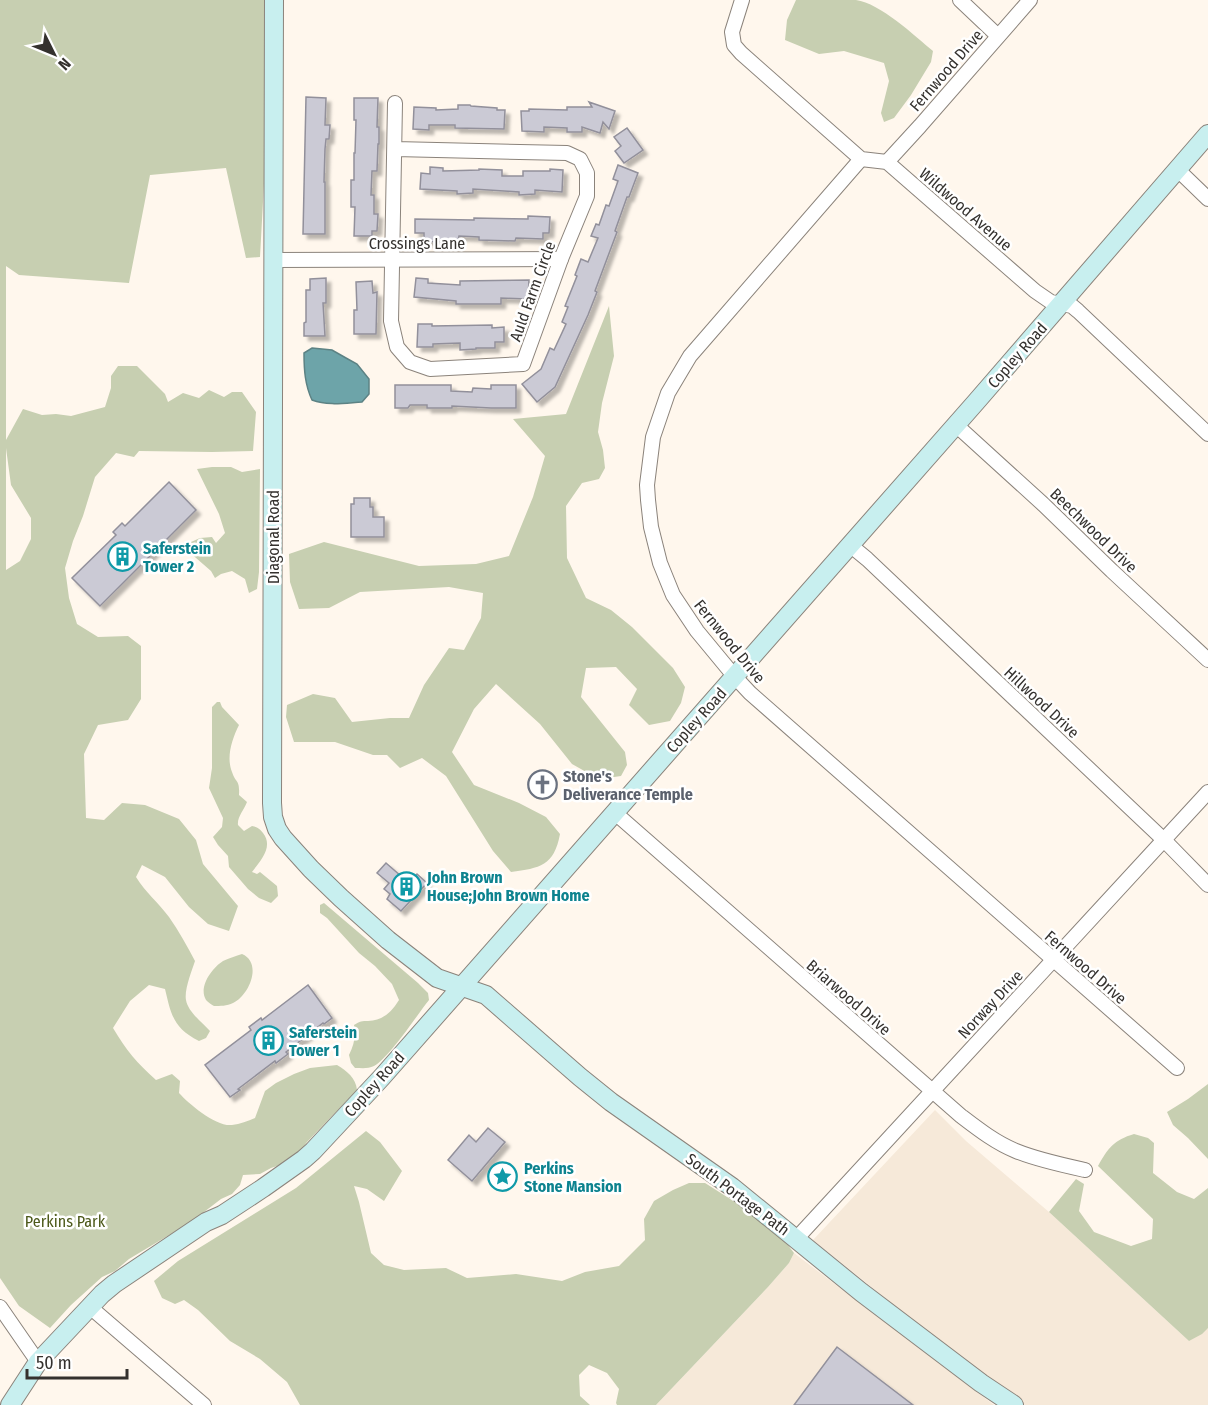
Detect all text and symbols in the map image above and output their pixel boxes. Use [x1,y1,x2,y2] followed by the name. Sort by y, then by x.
[24,24,84,84] north arrow
[906,26,987,115] street label: Fernwood Drive
[54,54,75,74] text: N
[915,164,1016,255] street label: Wildwood Avenue
[369,234,465,253] street label: Crossings Lane
[506,239,559,344] street label: Auld Farm Circle
[984,319,1051,392] street label: Copley Road
[1046,484,1141,577] street label: Beechwood Drive
[264,490,283,584] street label: Diagonal Road
[143,539,211,576] place label: Saferstein Tower 2
[106,541,138,573] building icon: Saferstein Tower 2
[690,596,769,687] street label: Fernwood Drive
[1000,663,1083,742] street label: Hillwood Drive
[662,684,730,757] street label: Copley Road
[563,767,693,804] place label: Stone's Deliverance Temple
[526,769,558,801] church icon: Stone's Deliverance Temple
[426,868,590,905] place label: John Brown House;John Brown Home
[390,870,422,902] building icon: John Brown House;John Brown Home
[1041,927,1130,1008] street label: Fernwood Drive
[803,956,895,1039] street label: Briarwood Drive
[954,966,1027,1042] street label: Norway Drive
[289,1023,357,1060] place label: Saferstein Tower 1
[252,1025,284,1057] building icon: Saferstein Tower 1
[340,1048,408,1121] street label: Copley Road
[682,1149,793,1240] street label: South Portage Path
[524,1159,622,1196] place label: Perkins Stone Mansion
[487,1161,519,1193] place icon: Perkins Stone Mansion
[25,1212,106,1231] park label: Perkins Park
[27,1342,128,1380] scale bar
[36,1352,72,1374] text: 50 m

